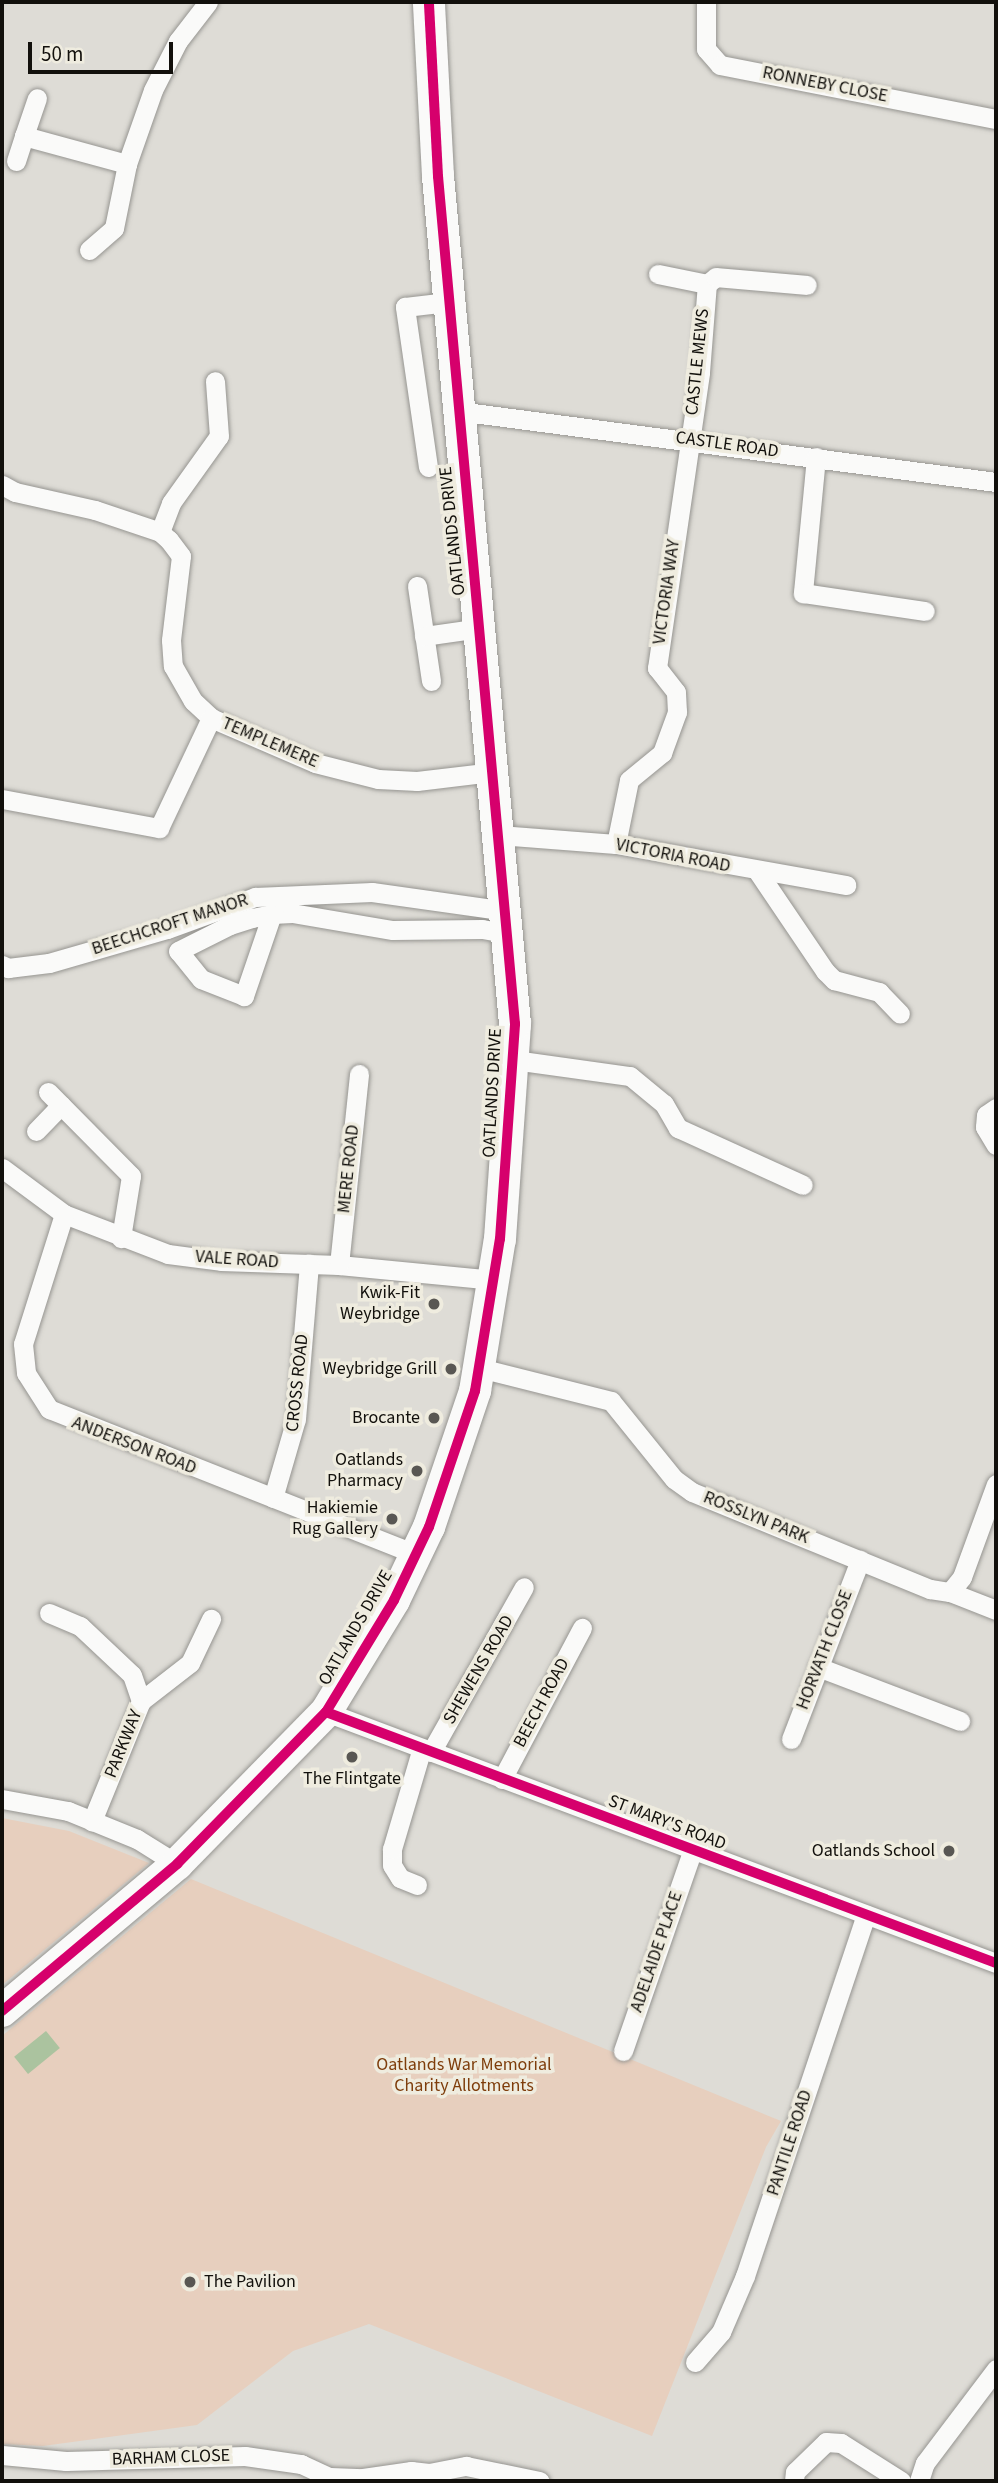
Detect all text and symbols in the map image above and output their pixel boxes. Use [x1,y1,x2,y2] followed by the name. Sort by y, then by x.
[32,28,177,72] scale bar
[41,39,83,69] text: 50 m
[761,62,889,108] street label: RONNEBY CLOSE
[682,308,714,416] street label: CASTLE MEWS
[674,427,780,463] street label: CASTLE ROAD
[435,465,471,597] street label: OATLANDS DRIVE
[649,538,685,646] street label: VICTORIA WAY
[218,713,322,773] street label: TEMPLEMERE
[614,834,732,878] street label: VICTORIA ROAD
[89,890,251,960] street label: BEECHCROFT MANOR
[479,1028,507,1158] street label: OATLANDS DRIVE
[334,1124,364,1214] street label: MERE ROAD
[195,1246,279,1274] street label: VALE ROAD
[340,1283,420,1326] place label: Kwik-Fit Weybridge
[426,1296,442,1312] marker: Kwik-Fit Weybridge
[282,1333,314,1433] street label: CROSS ROAD
[322,1358,437,1380] place label: Weybridge Grill
[443,1361,459,1377] marker: Weybridge Grill
[352,1407,420,1429] place label: Brocante
[426,1410,442,1426] marker: Brocante
[69,1412,199,1480] street label: ANDERSON ROAD
[327,1450,403,1492] place label: Oatlands Pharmacy
[409,1463,425,1479] marker: Oatlands Pharmacy
[700,1487,812,1549] street label: ROSSLYN PARK
[292,1498,378,1540] place label: Hakiemie Rug Gallery
[384,1511,400,1527] marker: Hakiemie Rug Gallery
[314,1567,398,1689] street label: OATLANDS DRIVE
[792,1587,858,1713] street label: HORVATH CLOSE
[439,1612,519,1728] street label: SHEWENS ROAD
[509,1655,575,1751] street label: BEECH ROAD
[101,1707,147,1781] street label: PARKWAY
[344,1749,360,1765] marker: The Flintgate
[303,1768,401,1790] place label: The Flintgate
[605,1791,729,1855] street label: ST MARY'S ROAD
[812,1840,935,1862] place label: Oatlands School
[941,1843,957,1859] marker: Oatlands School
[626,1889,688,2015] street label: ADELAIDE PLACE
[376,2055,552,2098] park label: Oatlands War Memorial Charity Allotments
[763,2087,817,2199] street label: PANTILE ROAD
[204,2271,296,2293] place label: The Pavilion
[182,2274,198,2290] marker: The Pavilion
[111,2445,231,2471] street label: BARHAM CLOSE

